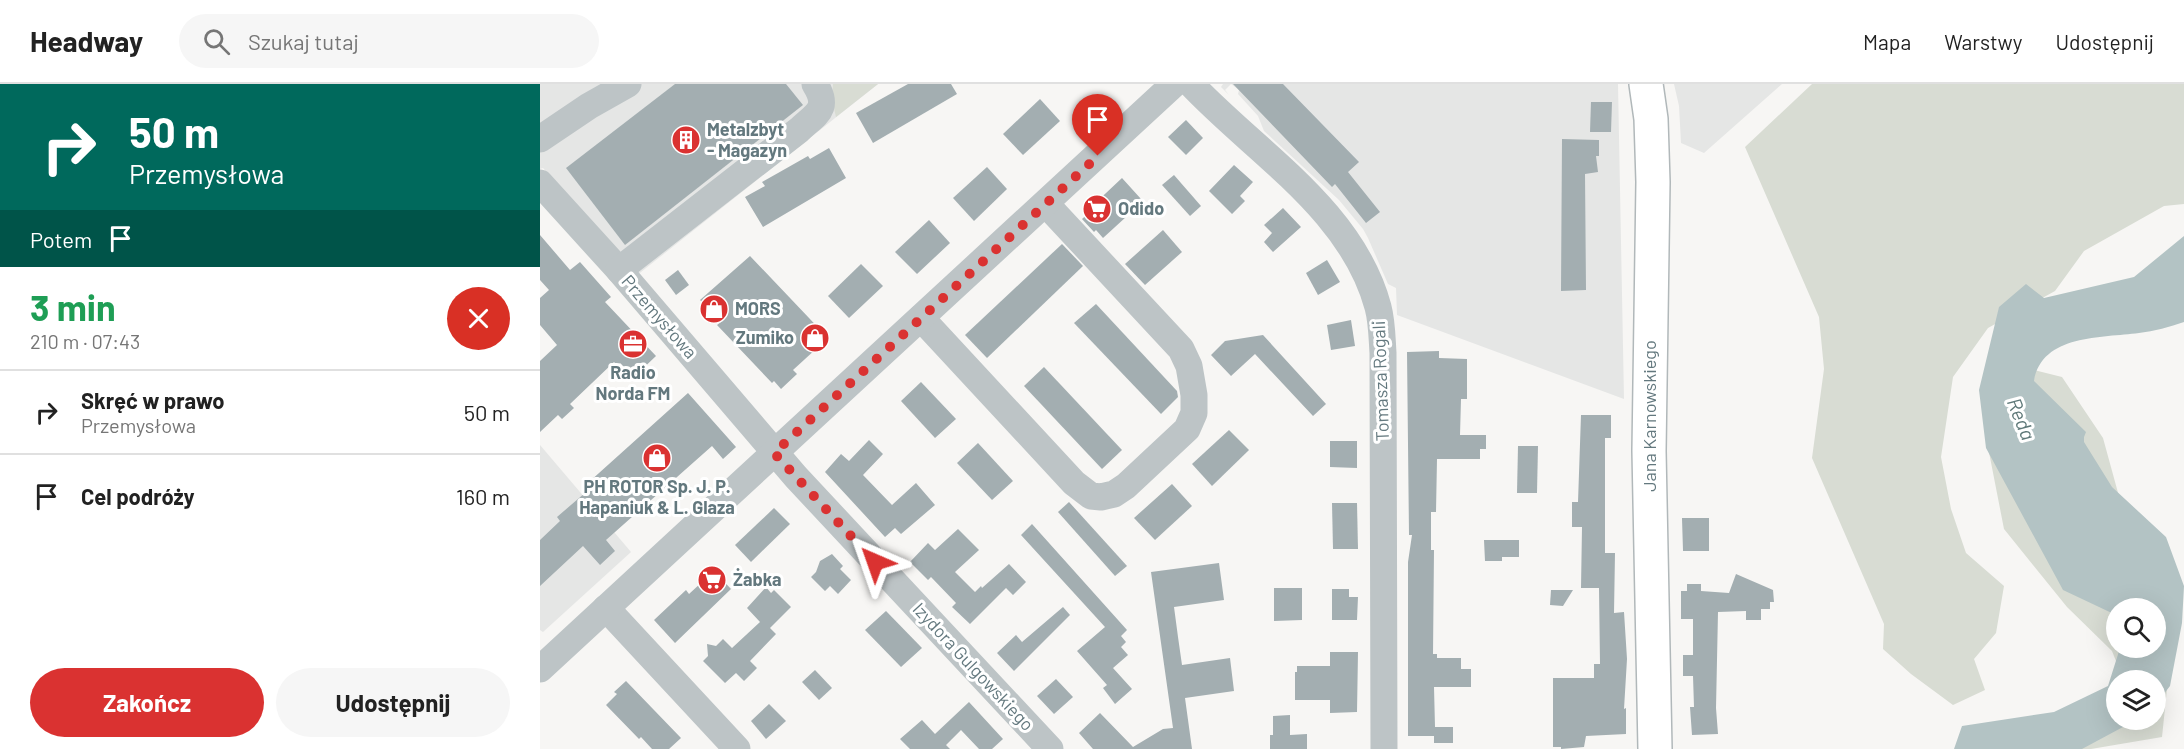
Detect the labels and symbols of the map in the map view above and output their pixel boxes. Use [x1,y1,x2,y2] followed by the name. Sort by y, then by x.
[1072,94,1123,156] pin
[707,118,787,161] place label: Metalzbyt - Magazyn
[670,124,702,156] building icon: Metalzbyt - Magazyn
[1081,193,1113,225] supermarket icon: Odido
[1118,197,1164,219] place label: Odido
[617,270,702,363] street label: Przemysłowa
[698,293,730,325] shop icon: MORS
[735,297,781,319] place label: MORS
[1367,320,1393,442] street label: Tomasza Rogali
[799,322,831,354] shop icon: Zumiko
[736,326,794,348] place label: Zumiko
[617,328,649,360] office icon: Radio Norda FM
[1638,340,1660,492] street label: Jana Karnowskiego
[596,361,670,404] place label: Radio Norda FM
[2003,394,2041,443] water label: Reda
[641,442,673,474] shop icon: PH ROTOR Sp. J. P. Hapaniuk & L. Glaza
[579,475,735,518] place label: PH ROTOR Sp. J. P. Hapaniuk & L. Glaza
[843,530,907,594] position arrow
[696,564,728,596] supermarket icon: Żabka
[733,568,781,590] place label: Żabka
[909,598,1039,735] street label: Izydora Gulgowskiego

